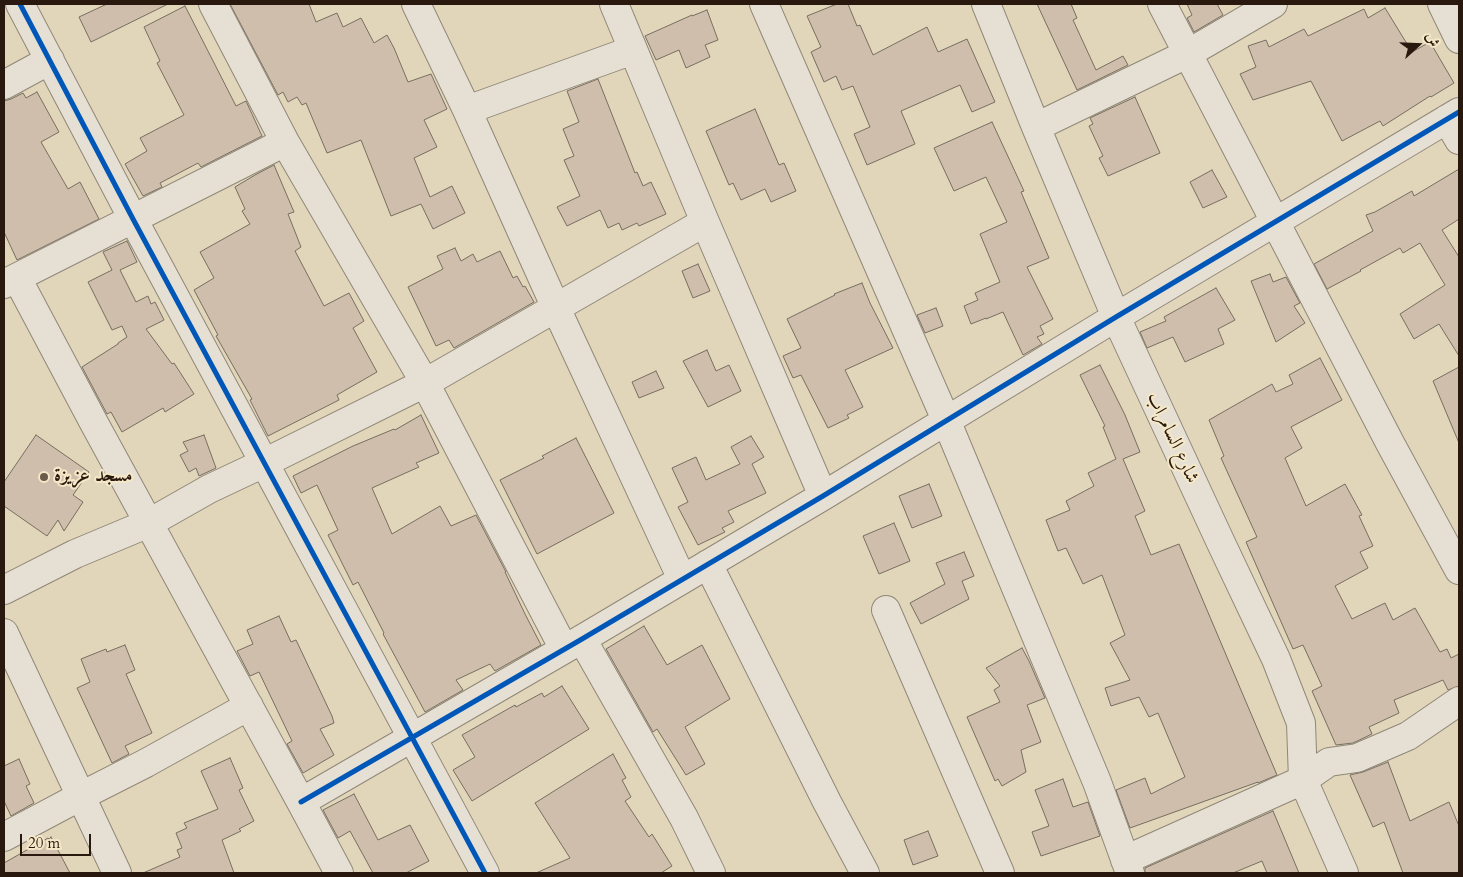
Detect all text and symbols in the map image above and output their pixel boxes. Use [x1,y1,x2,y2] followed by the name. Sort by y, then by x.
[1393,20,1443,70] north arrow
[1421,30,1444,49] text: ش
[1141,389,1203,487] street label: شارع السامراب
[54,466,132,488] place label: مسجد عزيزة
[38,471,50,483] marker: مسجد عزيزة
[22,824,94,856] scale bar
[28,833,60,853] text: 20 m

